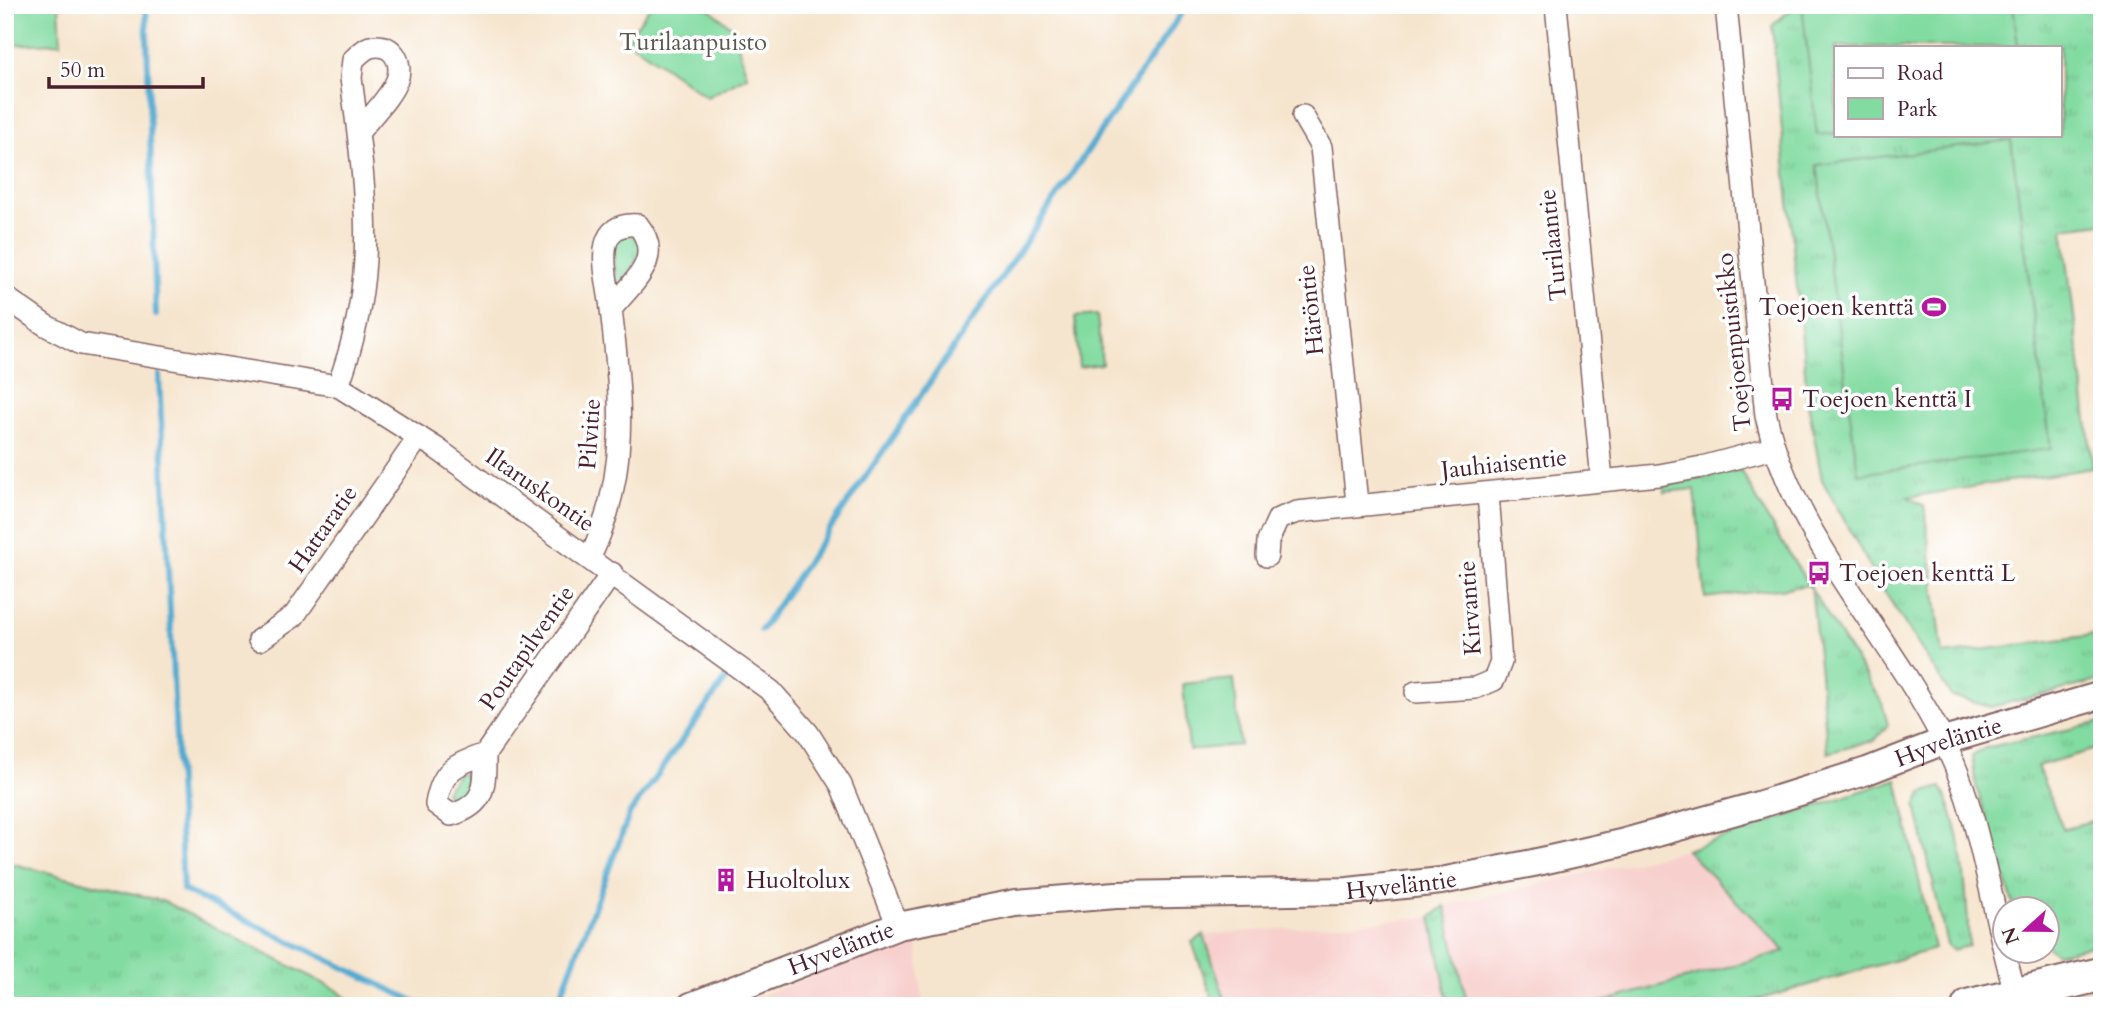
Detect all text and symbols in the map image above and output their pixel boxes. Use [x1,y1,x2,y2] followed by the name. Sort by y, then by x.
[619,26,767,59] park label: Turilaanpuisto
[49,46,203,90] scale bar
[1834,46,2062,136] legend
[60,56,105,85] text: 50 m
[1897,59,1943,88] text: Road
[1897,95,1938,124] text: Park
[1531,188,1575,302] street label: Turilaantie
[1708,251,1760,433] street label: Toejoenpuistikko
[1290,263,1332,357] street label: Häröntie
[1759,291,1914,324] place label: Toejoen kenttä
[1920,293,1948,321] sports icon: Toejoen kenttä
[1802,383,1972,416] place label: Toejoen kenttä I
[1768,385,1796,413] bus stop icon: Toejoen kenttä I
[571,397,609,471] street label: Pilvitie
[479,440,601,540] street label: Iltaruskontie
[1436,441,1569,487] street label: Jauhiaisentie
[281,478,365,580] street label: Hattaratie
[1839,557,2016,590] place label: Toejoen kenttä L
[1805,559,1833,587] bus stop icon: Toejoen kenttä L
[1450,560,1490,656] street label: Kirvantie
[472,579,582,717] street label: Poutapilventie
[1890,708,2006,775] street label: Hyveläntie
[1344,862,1460,908] street label: Hyveläntie
[746,864,850,897] place label: Huoltolux
[712,866,740,894] building icon: Huoltolux
[1992,895,2062,965] north arrow
[783,912,899,983] street label: Hyveläntie
[1996,923,2026,948] text: N

